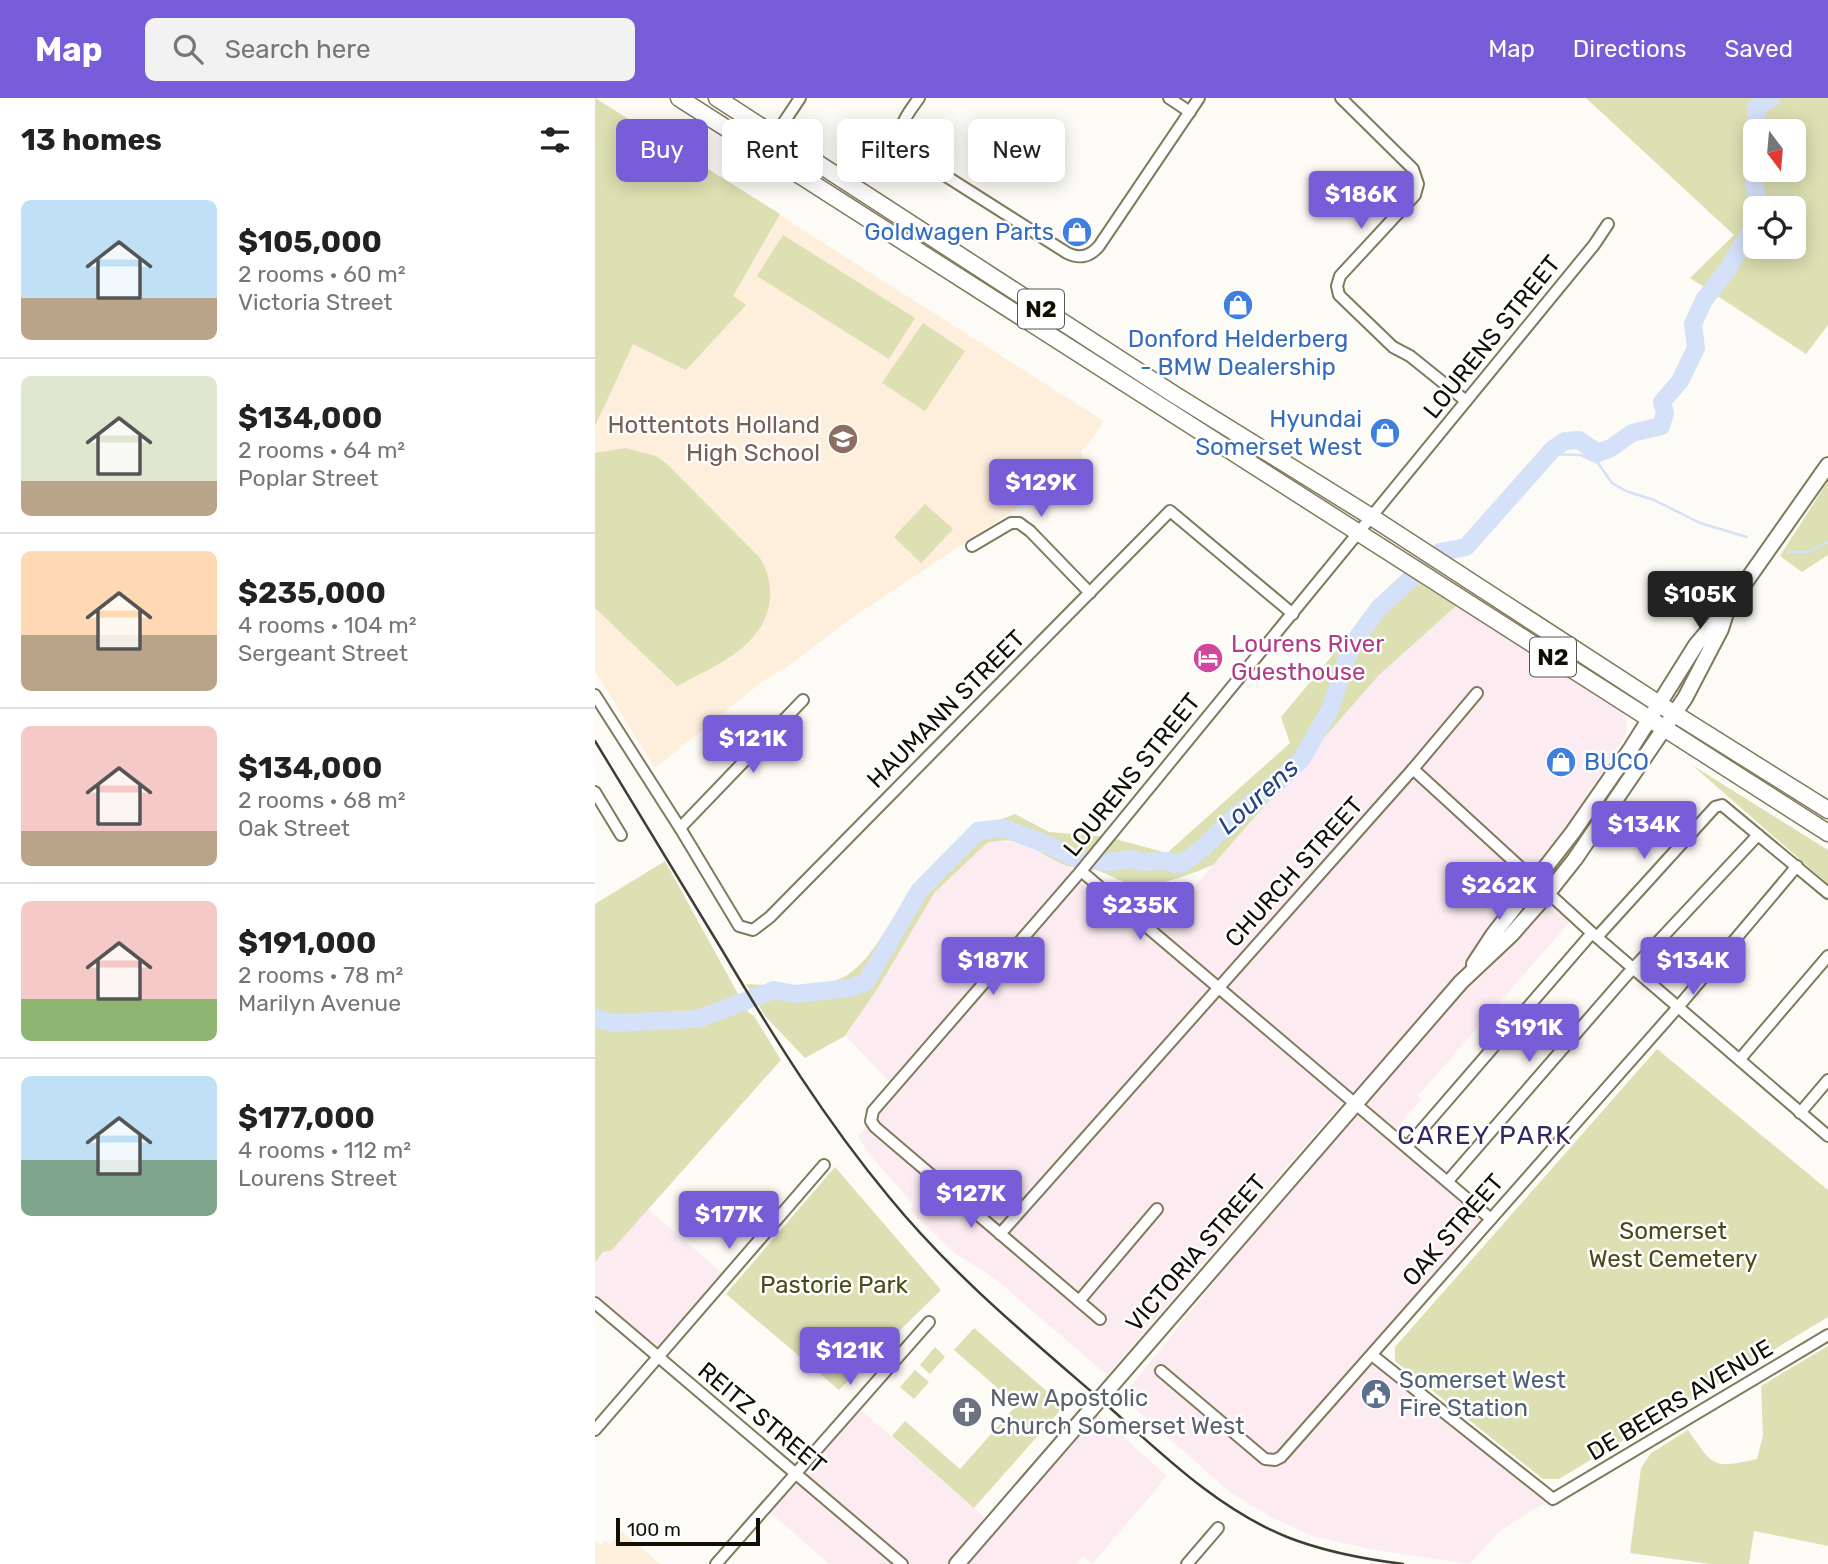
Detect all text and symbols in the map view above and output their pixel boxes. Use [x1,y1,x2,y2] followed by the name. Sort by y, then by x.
[145,18,635,81] search box
[35,30,103,69] text: Map
[169,30,207,68] icon: search
[225,34,370,65] text: Search here
[1488,35,1535,63] text: Map
[1573,35,1686,63] text: Directions
[1724,35,1793,63] text: Saved
[616,119,708,182] chip: Buy
[722,119,823,182] chip: Rent
[837,119,954,182] chip: Filters
[968,119,1065,182] chip: New
[1743,119,1806,182] north arrow
[1743,119,1806,259] map controls
[536,121,574,159] icon: filters
[21,122,162,158] text: 13 homes
[1312,172,1410,231] pin: $186K
[1325,180,1397,208] text: $186K
[1743,196,1806,259] button: locate
[1060,215,1094,249] shop icon: Goldwagen Parts
[864,218,1054,246] place label: Goldwagen Parts
[238,224,382,260] text: $105,000
[77,228,161,312] icon: home
[1418,250,1566,424] street label: LOURENS STREET
[238,260,406,288] text: 2 rooms · 60 m²
[238,288,393,316] text: Victoria Street
[1221,288,1255,322] shop icon: Donford Helderberg - BMW Dealership
[1018,290,1064,328] road number: N2
[1128,325,1348,381] place label: Donford Helderberg - BMW Dealership
[238,400,382,436] text: $134,000
[77,404,161,488] icon: home
[1195,405,1362,461] place label: Hyundai Somerset West
[607,411,820,467] place label: Hottentots Holland High School
[1368,416,1402,450] shop icon: Hyundai Somerset West
[826,422,860,456] school or university icon: Hottentots Holland High School
[238,436,405,464] text: 2 rooms · 64 m²
[992,460,1090,519] pin: $129K
[238,464,378,492] text: Poplar Street
[1005,468,1077,496] text: $129K
[1651,572,1749,631] pin: $105K
[238,575,386,611] text: $235,000
[77,579,161,663] icon: home
[1664,580,1736,608] text: $105K
[238,611,417,639] text: 4 rooms · 104 m²
[861,624,1031,794] street label: HAUMANN STREET
[1231,630,1384,686] place label: Lourens River Guesthouse
[1530,638,1576,677] road number: N2
[238,639,408,667] text: Sergeant Street
[1191,641,1225,675] hotel icon: Lourens River Guesthouse
[1058,688,1206,862] street label: LOURENS STREET
[704,716,802,775] pin: $121K
[719,724,787,752] text: $121K
[1544,745,1578,779] shop icon: BUCO
[1584,748,1649,776] place label: BUCO
[238,750,382,786] text: $134,000
[1212,752,1305,841] water label: Lourens
[77,754,161,838] icon: home
[238,786,406,814] text: 2 rooms · 68 m²
[1219,791,1369,953] street label: CHURCH STREET
[1595,802,1693,861] pin: $134K
[1608,810,1680,838] text: $134K
[238,814,350,842] text: Oak Street
[1450,862,1548,922] pin: $262K
[1461,871,1537,899] text: $262K
[1091,882,1189,942] pin: $235K
[1102,891,1178,919] text: $235K
[238,925,376,961] text: $191,000
[77,929,161,1013] icon: home
[944,937,1042,997] pin: $187K
[1644,937,1742,997] pin: $134K
[958,946,1028,974] text: $187K
[1657,946,1729,974] text: $134K
[238,961,403,989] text: 2 rooms · 78 m²
[238,989,401,1017] text: Marilyn Avenue
[1480,1004,1578,1064] pin: $191K
[1495,1013,1563,1041] text: $191K
[238,1100,375,1136] text: $177,000
[77,1104,161,1188] icon: home
[1397,1120,1573,1151] district label: CAREY PARK
[238,1136,411,1164] text: 4 rooms · 112 m²
[238,1164,397,1192] text: Lourens Street
[1397,1168,1509,1292] street label: OAK STREET
[1120,1169,1272,1337] street label: VICTORIA STREET
[922,1170,1020,1230] pin: $127K
[936,1179,1006,1207] text: $127K
[680,1192,778,1251] pin: $177K
[695,1200,763,1228] text: $177K
[1589,1217,1757,1273] park label: Somerset West Cemetery
[760,1271,909,1299] park label: Pastorie Park
[801,1328,899,1387] pin: $121K
[1582,1334,1778,1466] street label: DE BEERS AVENUE
[816,1336,884,1364] text: $121K
[692,1356,832,1480] street label: REITZ STREET
[1399,1366,1566,1422] place label: Somerset West Fire Station
[1359,1377,1393,1411] public building icon: Somerset West Fire Station
[990,1384,1245,1440] place label: New Apostolic Church Somerset West
[950,1395,984,1429] church icon: New Apostolic Church Somerset West
[616,1515,759,1547] scale bar
[627,1518,681,1541] text: 100 m

